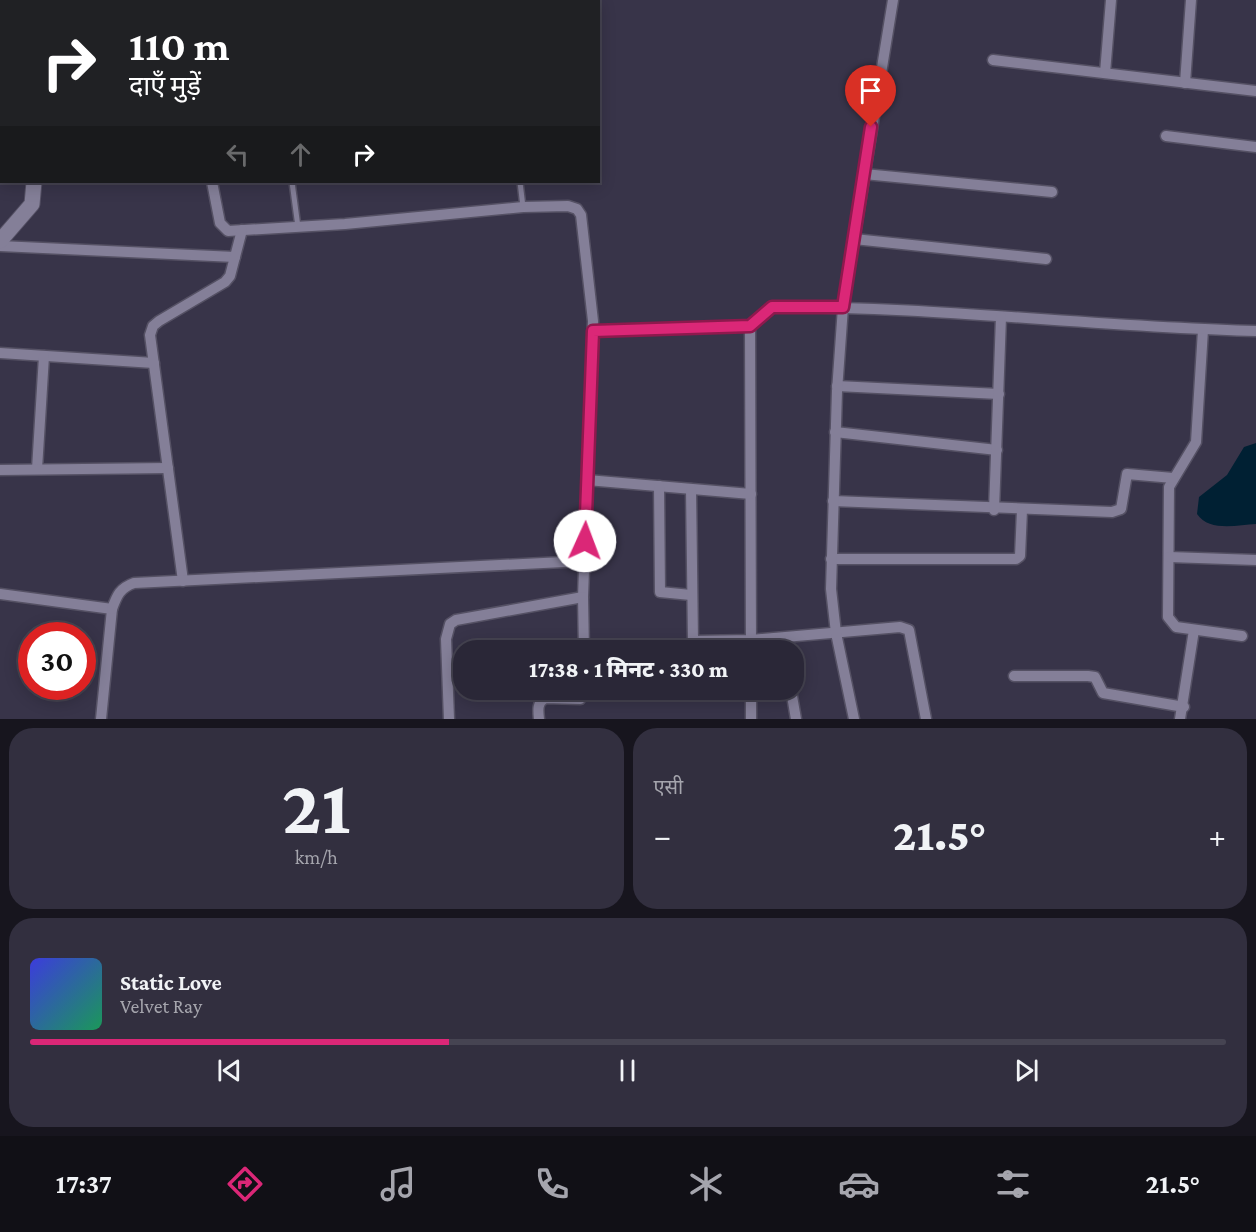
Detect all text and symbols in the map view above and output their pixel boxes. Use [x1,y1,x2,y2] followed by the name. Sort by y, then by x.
[129,22,230,69] text: 110 m
[30,24,108,102] icon: right
[845,65,896,127] pin
[129,71,201,101] text: दाएँ मुड़ें
[854,74,887,107] icon: arrive
[221,138,254,171] icon: left
[284,138,317,171] icon: ahead
[347,138,380,171] icon: right
[553,509,617,573] position arrow
[18,622,96,700] speed limit sign: 30
[529,657,728,682] text: 17:38 · 1 मिनट · 330 m
[282,763,351,850] text: 21
[654,776,683,798] text: एसी
[893,810,987,860] text: 21.5°
[654,817,671,854] text: −
[1209,817,1226,854] text: +
[295,846,338,868] text: km/h
[120,970,222,995] text: Static Love
[120,995,202,1017] text: Velvet Ray
[213,1054,246,1087] icon: previous
[611,1054,644,1087] icon: pause
[1010,1054,1043,1087] icon: next
[224,1163,266,1205] icon: directions
[377,1163,419,1205] icon: music
[531,1163,573,1205] icon: phone
[685,1163,727,1205] icon: climate
[838,1163,880,1205] icon: car
[992,1163,1034,1205] icon: filters
[56,1169,112,1199] text: 17:37
[1146,1169,1200,1199] text: 21.5°

